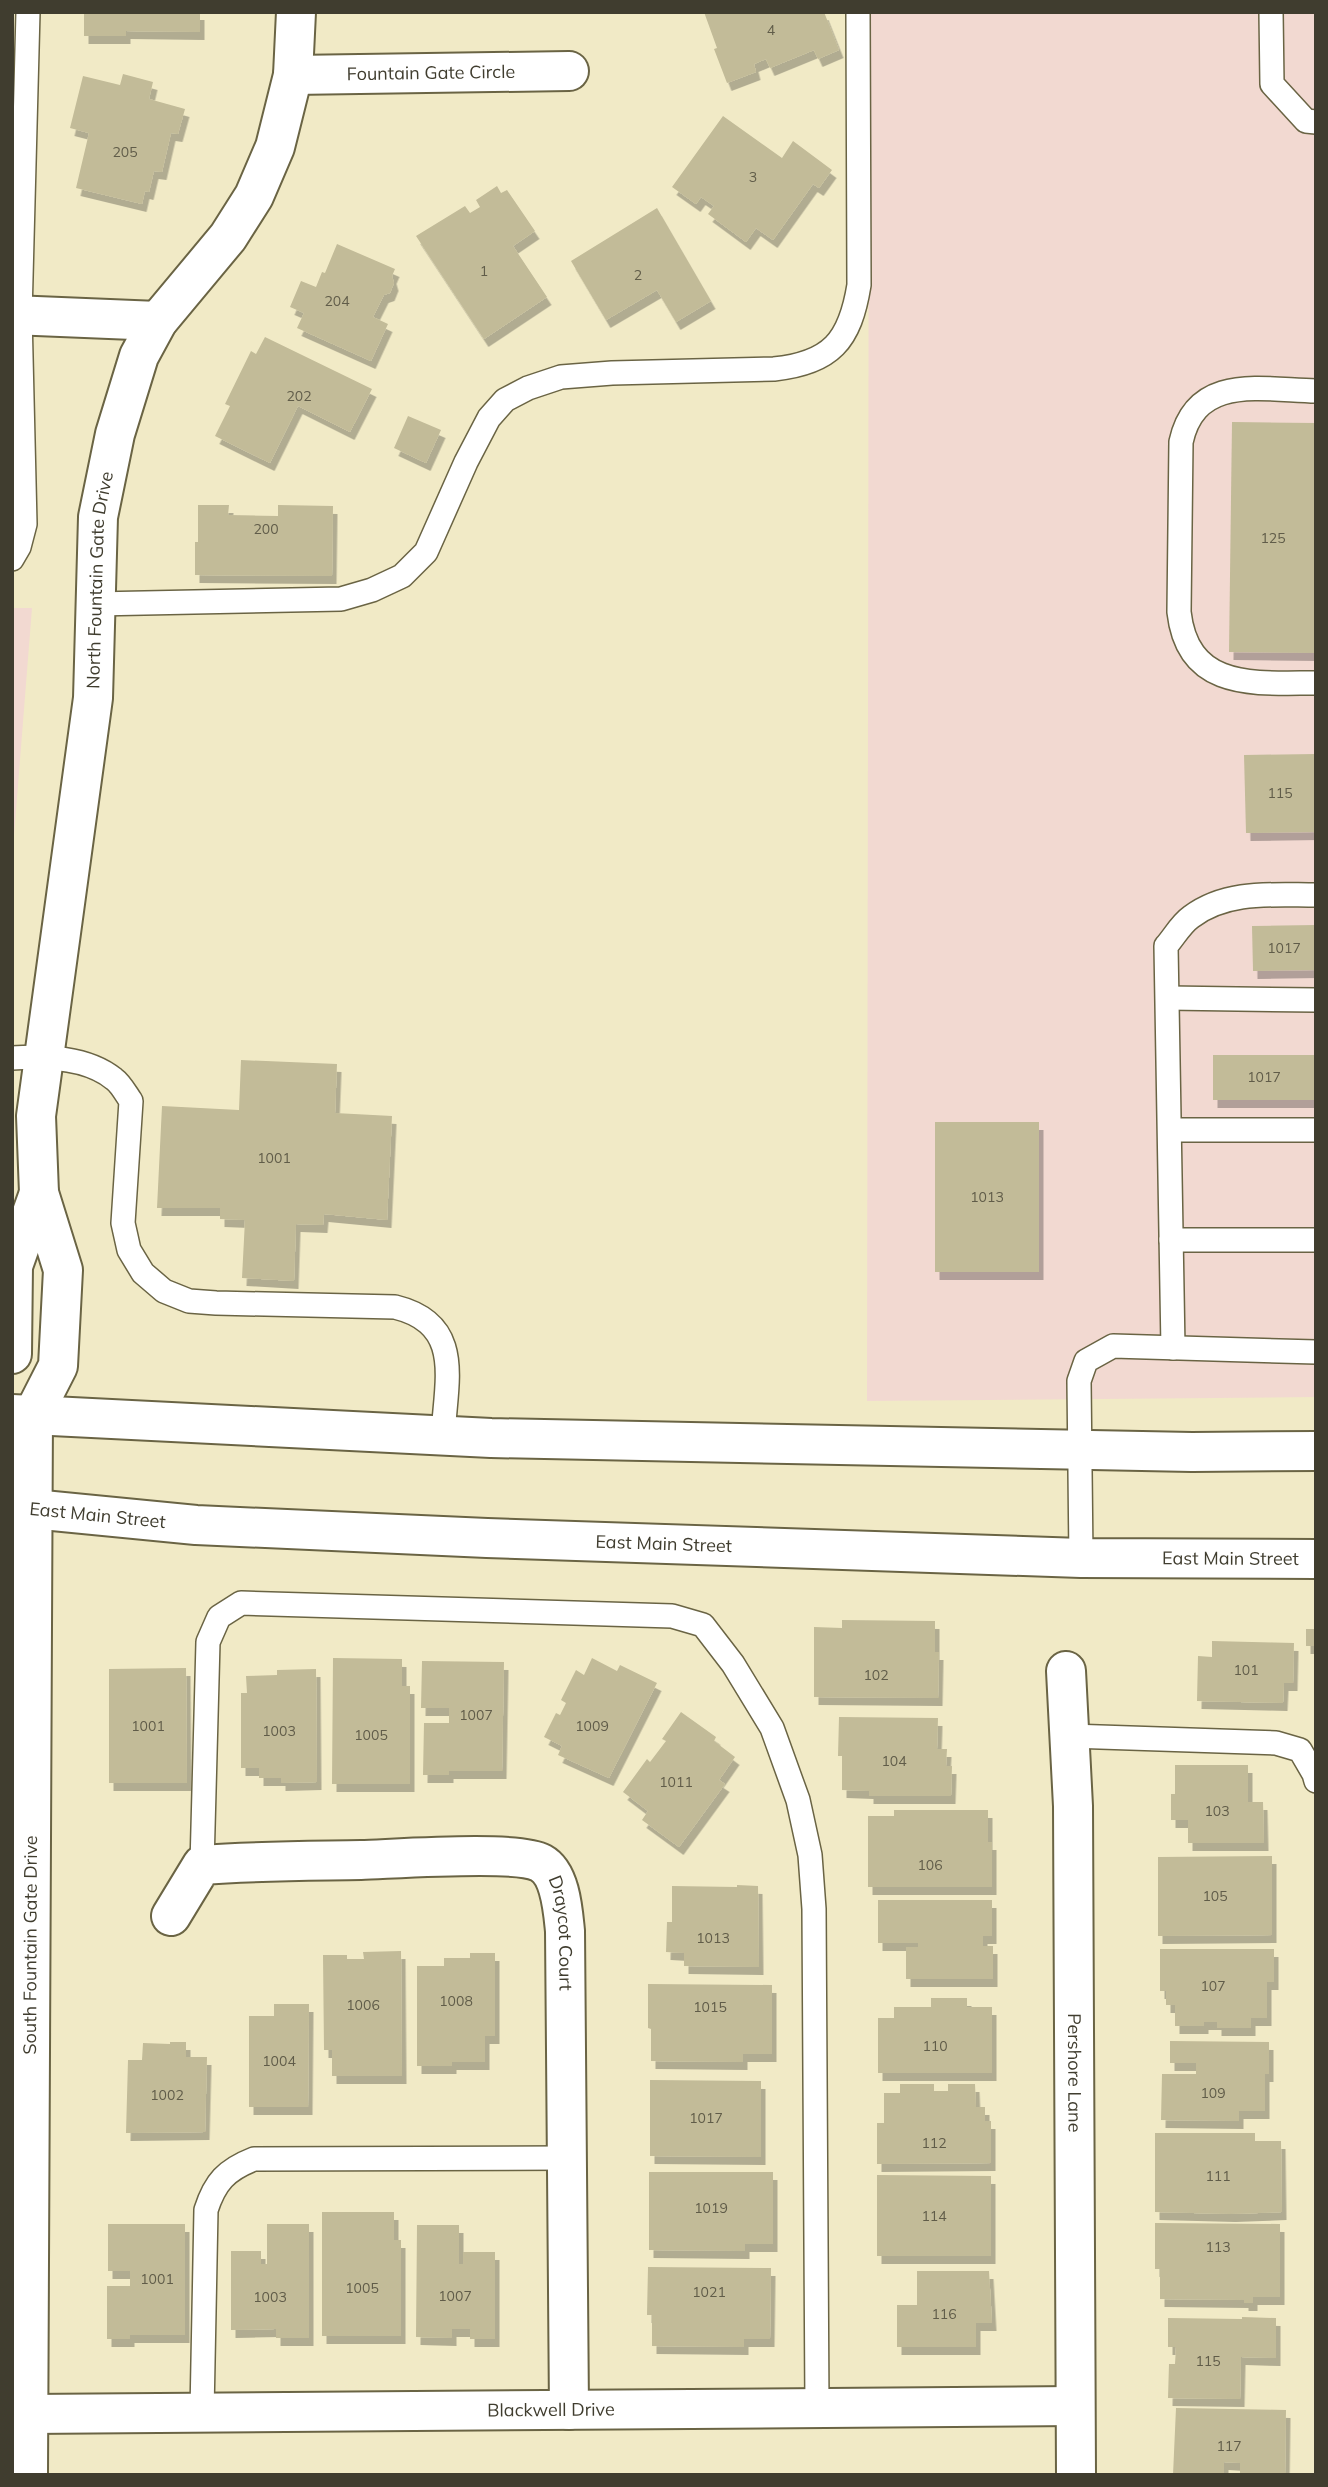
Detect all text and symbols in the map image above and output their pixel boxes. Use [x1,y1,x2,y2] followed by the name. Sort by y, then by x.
[767,21,776,39] house number: 4
[347,60,515,85] street label: Fountain Gate Circle
[112,143,138,161] house number: 205
[749,168,757,186] house number: 3
[480,262,488,280] house number: 1
[634,266,642,284] house number: 2
[324,292,350,310] house number: 204
[286,387,312,405] house number: 202
[81,469,118,689] street label: North Fountain Gate Drive
[253,520,279,538] house number: 200
[1260,529,1286,547] house number: 125
[1267,784,1293,802] house number: 115
[1267,939,1301,957] house number: 1017
[1247,1068,1281,1086] house number: 1017
[257,1149,291,1167] house number: 1001
[970,1188,1004,1206] house number: 1013
[28,1497,167,1533] street label: East Main Street
[595,1530,732,1557] street label: East Main Street
[1162,1546,1299,1570] street label: East Main Street
[1233,1661,1259,1679] house number: 101
[863,1666,889,1684] house number: 102
[459,1706,493,1724] house number: 1007
[131,1717,165,1735] house number: 1001
[575,1717,609,1735] house number: 1009
[262,1722,296,1740] house number: 1003
[354,1726,388,1744] house number: 1005
[881,1752,907,1770] house number: 104
[659,1773,693,1791] house number: 1011
[1204,1802,1230,1820] house number: 103
[18,1835,42,2055] street label: South Fountain Gate Drive
[917,1856,943,1874] house number: 106
[543,1872,577,1991] street label: Draycot Court
[1202,1887,1228,1905] house number: 105
[696,1929,730,1947] house number: 1013
[1200,1977,1226,1995] house number: 107
[439,1992,473,2010] house number: 1008
[346,1996,380,2014] house number: 1006
[693,1998,727,2016] house number: 1015
[1063,2013,1086,2132] street label: Pershore Lane
[922,2037,948,2055] house number: 110
[262,2052,296,2070] house number: 1004
[1200,2084,1226,2102] house number: 109
[150,2086,184,2104] house number: 1002
[689,2109,723,2127] house number: 1017
[921,2134,947,2152] house number: 112
[1205,2167,1231,2185] house number: 111
[694,2199,728,2217] house number: 1019
[921,2207,947,2225] house number: 114
[1205,2238,1231,2256] house number: 113
[140,2270,174,2288] house number: 1001
[345,2279,379,2297] house number: 1005
[692,2283,726,2301] house number: 1021
[438,2287,472,2305] house number: 1007
[253,2288,287,2306] house number: 1003
[931,2305,957,2323] house number: 116
[1195,2352,1221,2370] house number: 115
[487,2398,615,2421] street label: Blackwell Drive
[1216,2437,1242,2455] house number: 117

